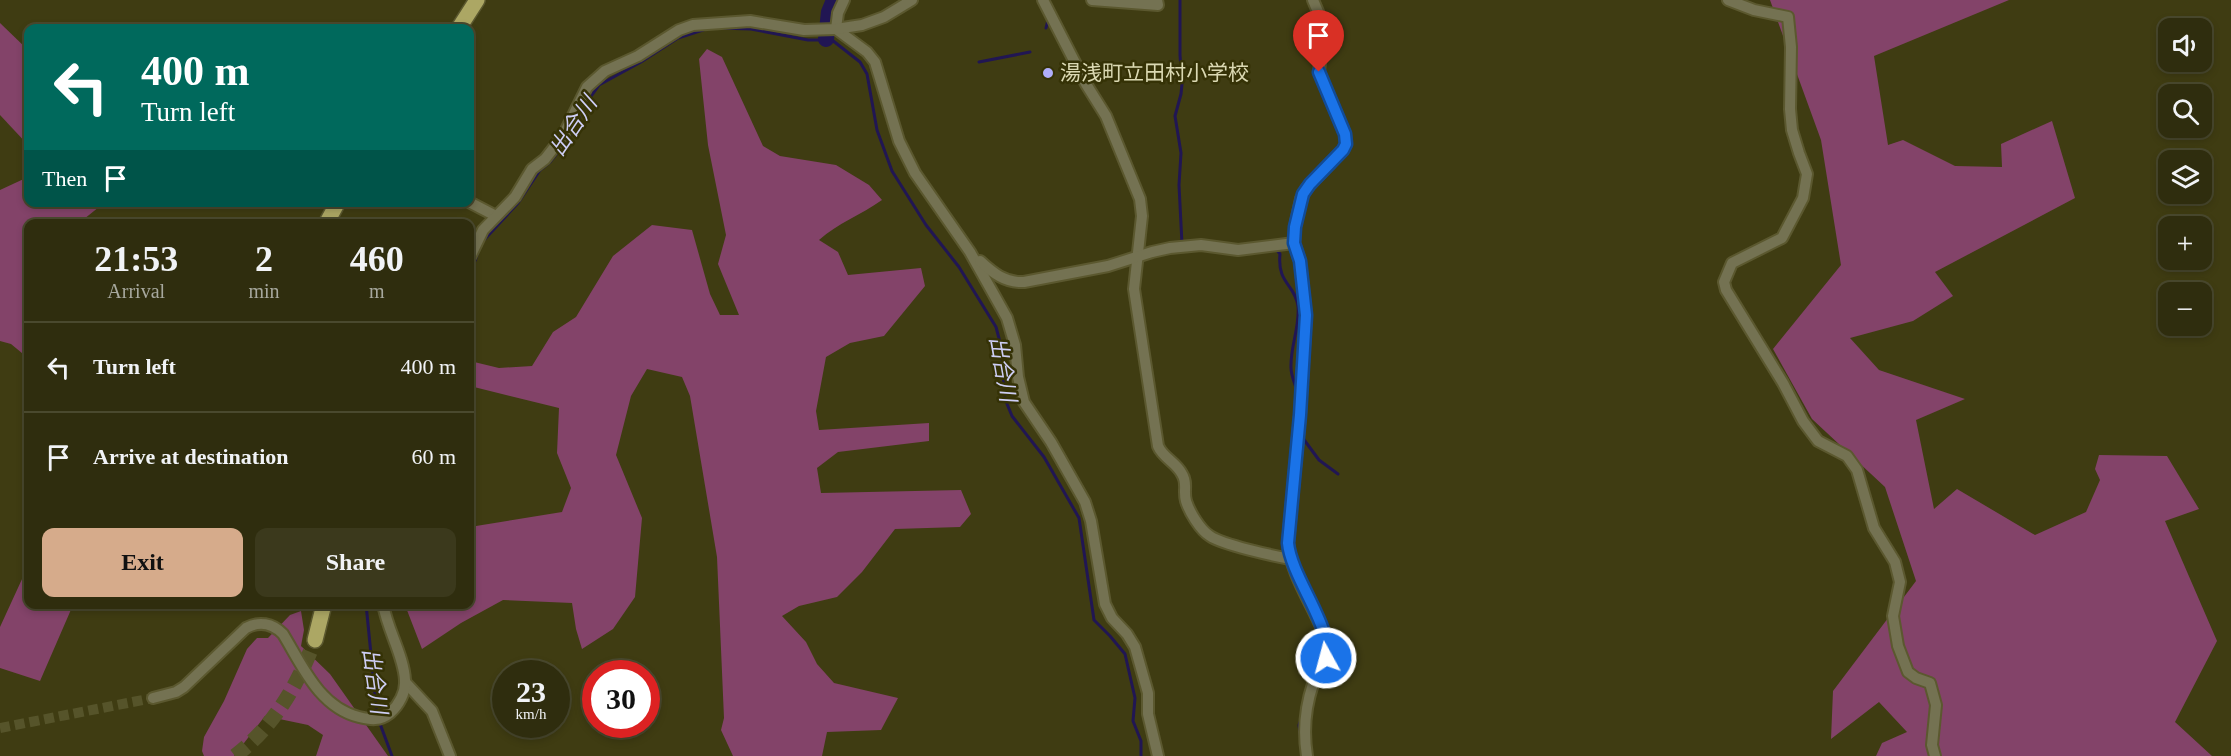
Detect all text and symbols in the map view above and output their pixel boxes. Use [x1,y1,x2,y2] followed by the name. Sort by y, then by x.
[1293,10,1344,72] pin
[2158,18,2212,336] map controls
[2158,18,2212,72] button: sound
[1302,19,1335,52] icon: arrive
[42,48,120,126] icon: left
[141,48,250,94] text: 400 m
[1060,61,1249,85] place label: 湯浅町立田村小学校
[1041,66,1055,80] marker: 湯浅町立田村小学校
[2158,84,2212,138] button: search
[544,90,603,160] water label: 出合川
[141,97,235,127] text: Turn left
[2158,150,2212,204] button: layers
[99,162,132,195] icon: arrive
[42,166,87,191] text: Then
[2158,216,2212,270] button: +
[94,239,178,279] text: 21:53
[255,239,273,279] text: 2
[350,239,404,279] text: 460
[107,280,165,302] text: Arrival
[248,280,280,302] text: min
[369,280,385,302] text: m
[2158,282,2212,336] button: −
[985,334,1021,406] water label: 出合川
[42,351,75,384] icon: left
[93,354,176,379] text: Turn left
[400,354,456,379] text: 400 m
[42,441,75,474] icon: arrive
[93,444,289,469] text: Arrive at destination
[411,444,456,469] text: 60 m
[42,528,243,597] button: Exit
[255,528,456,597] button: Share
[1294,626,1358,690] position arrow
[358,647,392,717] water label: 出合川
[582,660,660,738] speed limit sign: 30
[516,675,546,708] text: 23
[516,706,546,722] text: km/h

